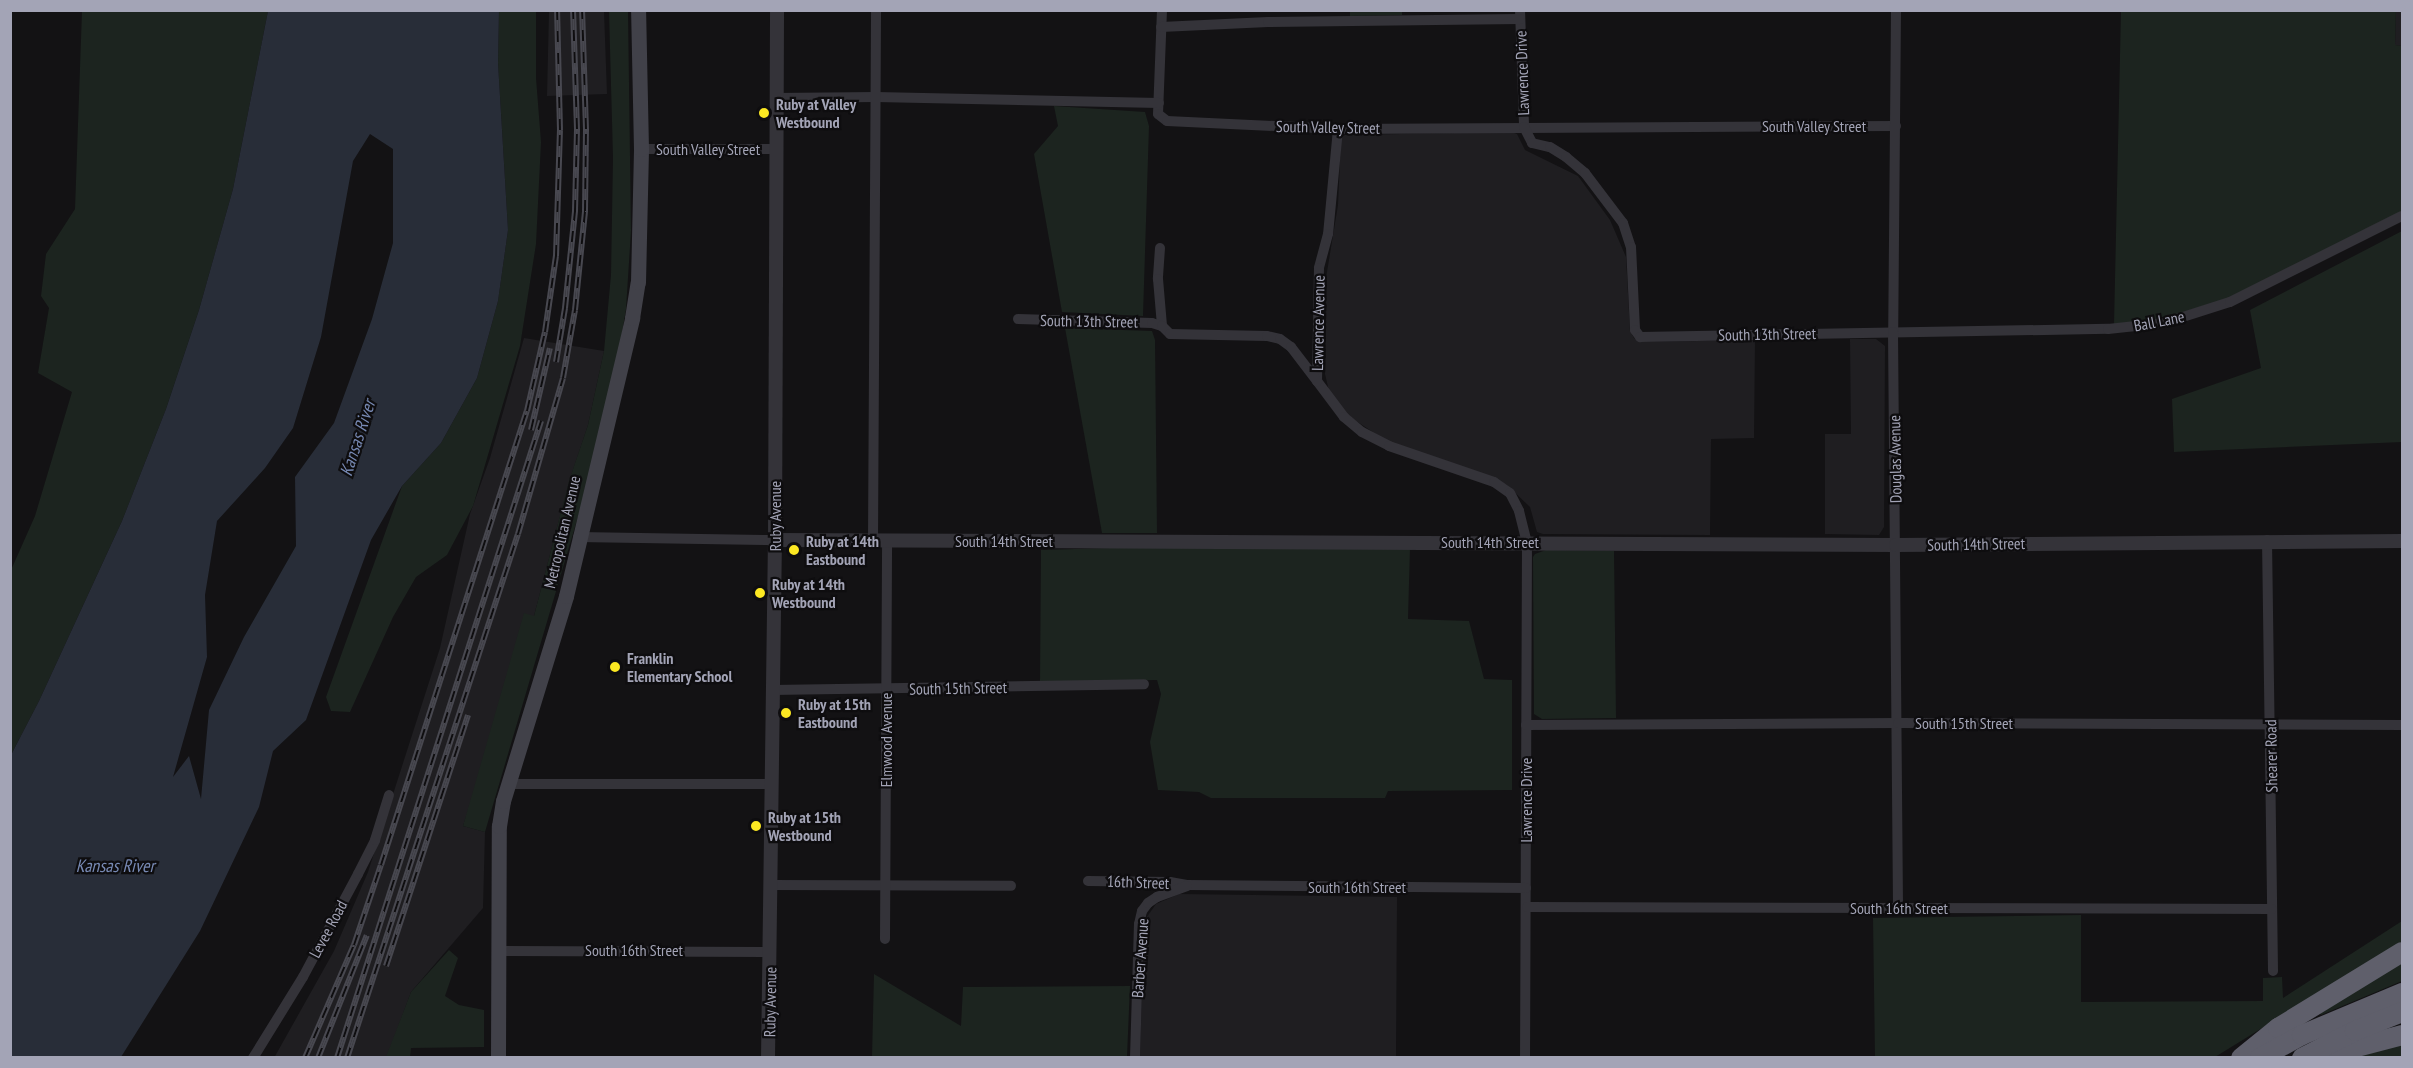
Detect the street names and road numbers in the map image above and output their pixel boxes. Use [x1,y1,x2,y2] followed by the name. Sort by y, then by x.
[1511,30,1533,116] street label: Lawrence Drive
[1275,116,1381,138] street label: South Valley Street
[1761,116,1867,136] street label: South Valley Street
[655,139,761,159] street label: South Valley Street
[1308,275,1328,371] street label: Lawrence Avenue
[2132,307,2186,335] street label: Ball Lane
[1040,311,1138,331] street label: South 13th Street
[1718,324,1816,344] street label: South 13th Street
[1885,415,1905,503] street label: Douglas Avenue
[540,474,584,590] street label: Metropolitan Avenue
[765,480,785,552] street label: Ruby Avenue
[955,531,1053,551] street label: South 14th Street
[1441,532,1539,552] street label: South 14th Street
[1927,534,2025,554] street label: South 14th Street
[909,678,1007,698] street label: South 15th Street
[876,693,896,787] street label: Elmwood Avenue
[1915,713,2013,733] street label: South 15th Street
[2261,719,2281,793] street label: Shearer Road
[1516,758,1536,842] street label: Lawrence Drive
[1107,871,1169,893] street label: 16th Street
[1308,877,1406,897] street label: South 16th Street
[305,897,351,961] street label: Levee Road
[1850,898,1948,918] street label: South 16th Street
[1128,917,1152,999] street label: Barber Avenue
[585,940,683,960] street label: South 16th Street
[760,966,780,1038] street label: Ruby Avenue

